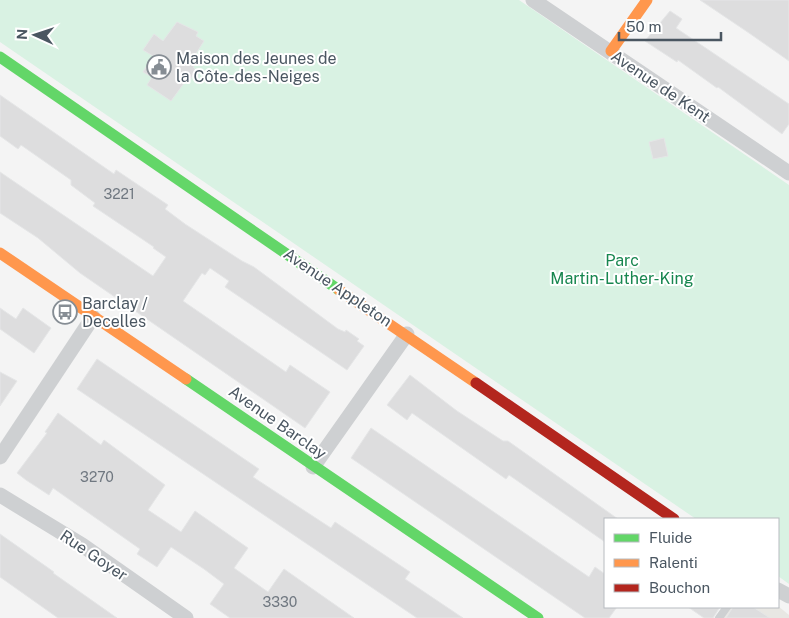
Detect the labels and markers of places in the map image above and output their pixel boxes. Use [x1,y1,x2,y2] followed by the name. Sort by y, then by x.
[176,49,337,86] place label: Maison des Jeunes de la Côte-des-Neiges
[146,54,172,80] public building icon: Maison des Jeunes de la Côte-des-Neiges
[82,294,148,331] place label: Barclay / Decelles
[52,299,78,325] bus stop icon: Barclay / Decelles

